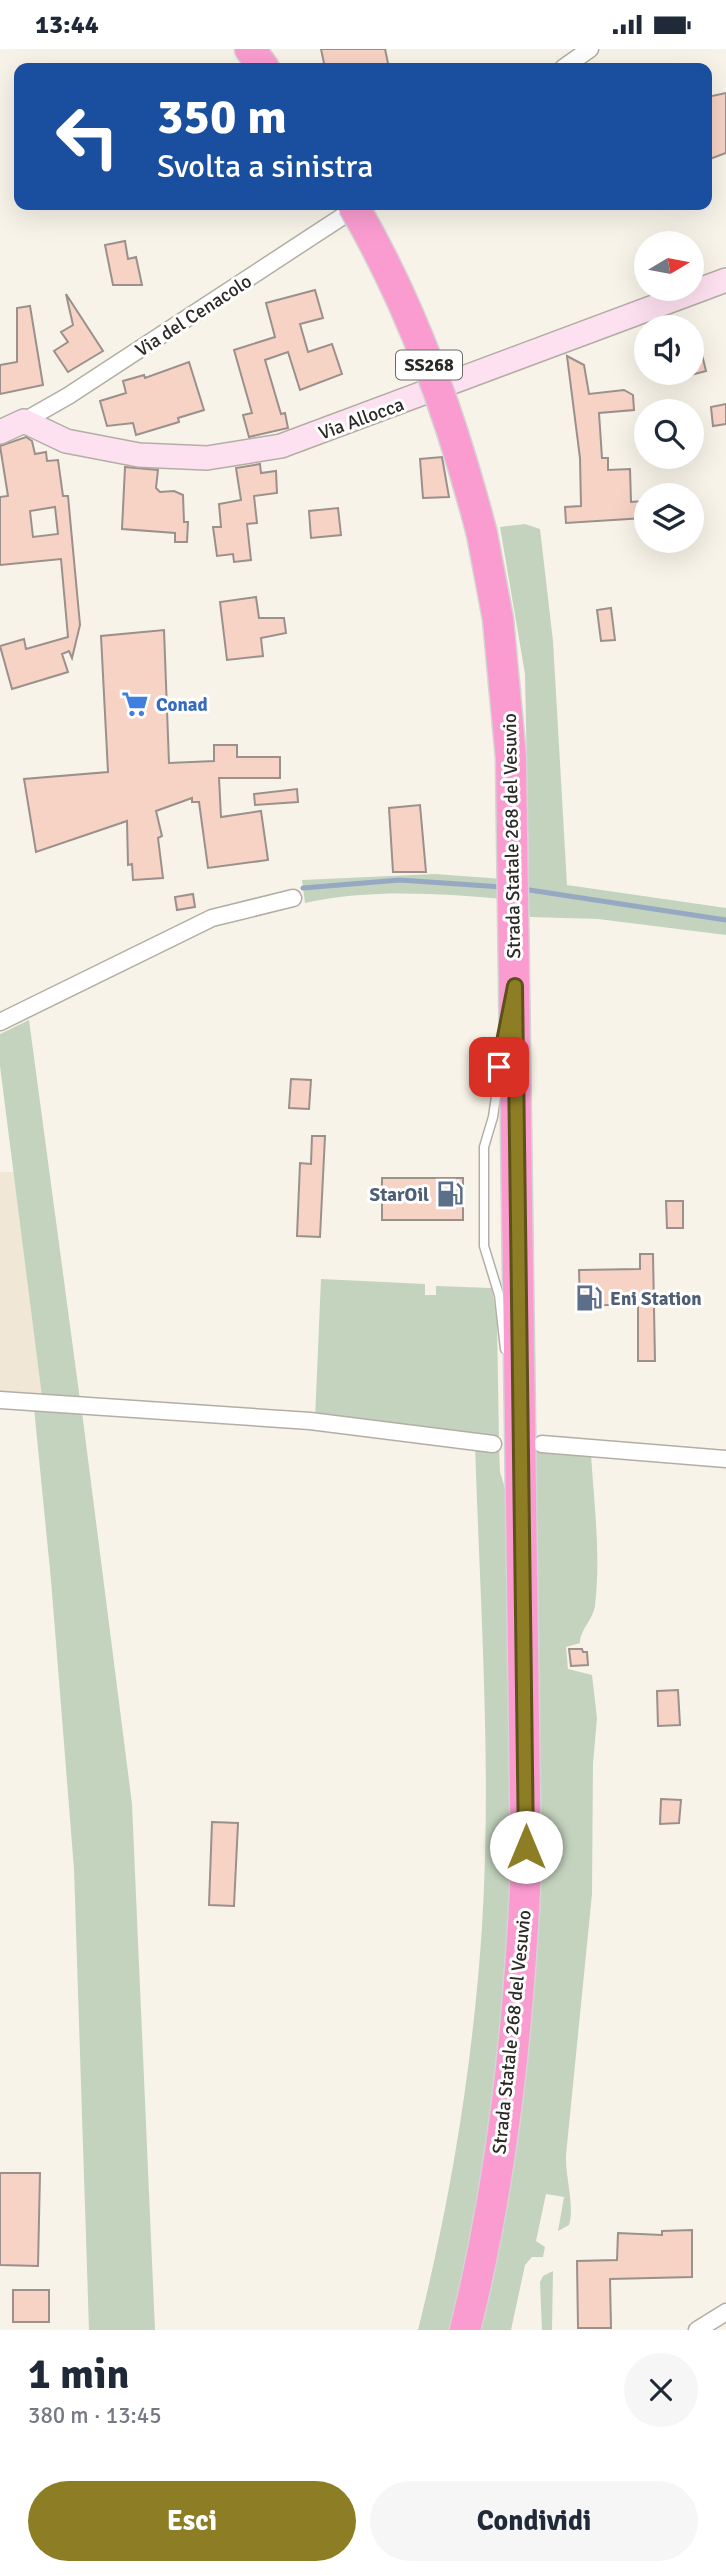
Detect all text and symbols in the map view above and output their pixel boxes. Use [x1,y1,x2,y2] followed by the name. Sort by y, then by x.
[35,9,99,41] text: 13:44
[157,87,287,147] text: 350 m
[42,91,133,182] icon: left
[157,147,373,186] text: Svolta a sinistra
[634,231,704,301] north arrow
[634,231,704,553] map controls
[131,269,256,362] street label: Via del Cenacolo
[634,315,704,385] button: sound
[396,351,462,379] road number: SS268
[315,392,407,446] street label: Via Allocca
[634,399,704,469] button: search
[634,483,704,553] button: layers
[120,689,150,719] supermarket icon: Conad
[156,693,208,717] place label: Conad
[498,713,526,959] street label: Strada Statale 268 del Vesuvio
[469,1037,529,1097] pin
[480,1048,518,1086] icon: arrive
[435,1179,465,1209] fuel station icon: StarOil
[370,1183,429,1207] place label: StarOil
[574,1283,604,1313] fuel station icon: Eni Station
[610,1287,702,1311] place label: Eni Station
[489,1810,563,1884] position arrow
[487,1909,537,2155] street label: Strada Statale 268 del Vesuvio
[28,2349,129,2400] text: 1 min
[624,2353,698,2427] button: close
[28,2401,162,2430] text: 380 m · 13:45
[28,2481,356,2561] button: Esci
[370,2481,698,2561] button: Condividi

